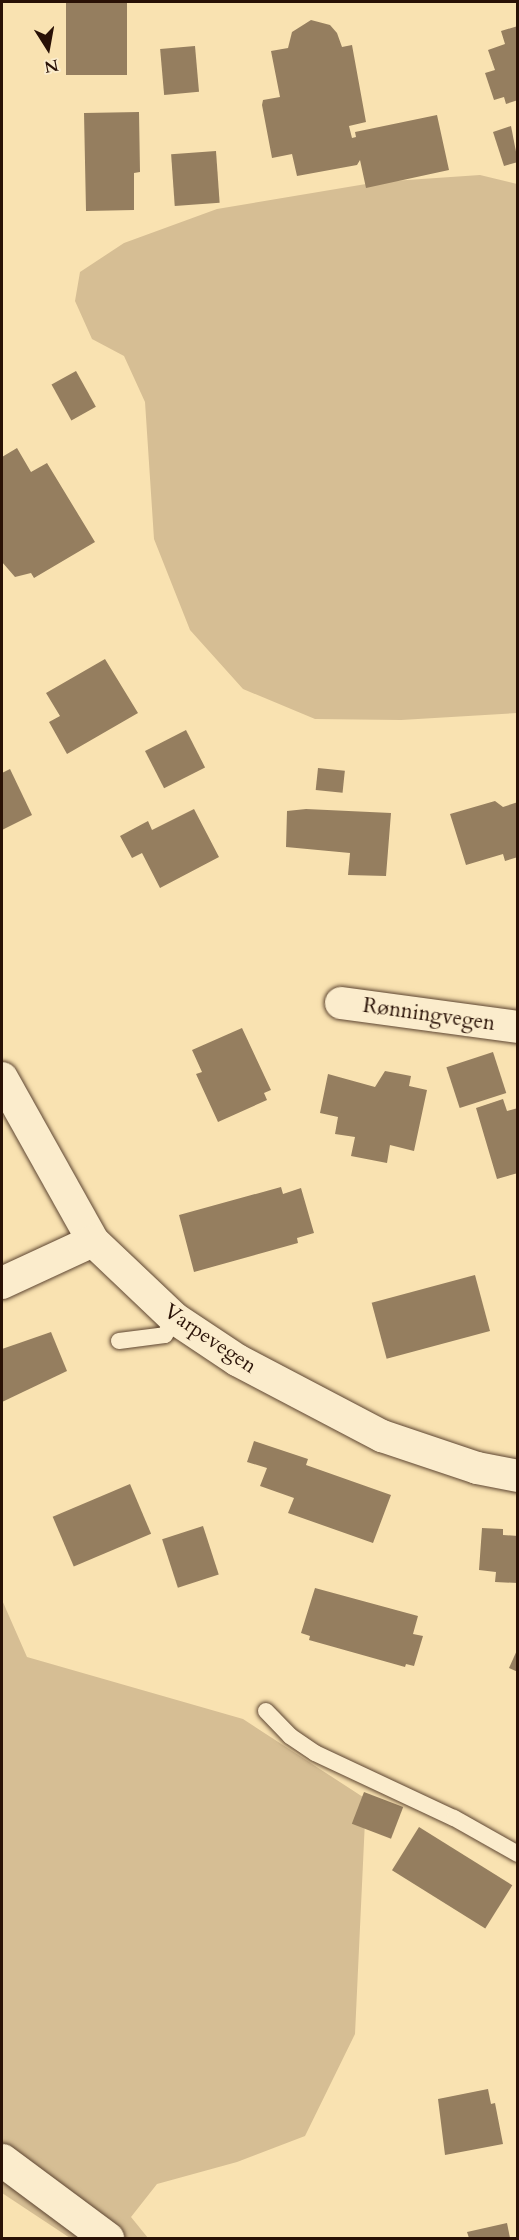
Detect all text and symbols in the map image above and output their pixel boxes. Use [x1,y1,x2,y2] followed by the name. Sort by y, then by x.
[18,18,78,78] north arrow
[43,54,60,78] text: N
[361,993,497,1037] street label: Rønningvegen
[159,1299,261,1379] street label: Varpevegen

